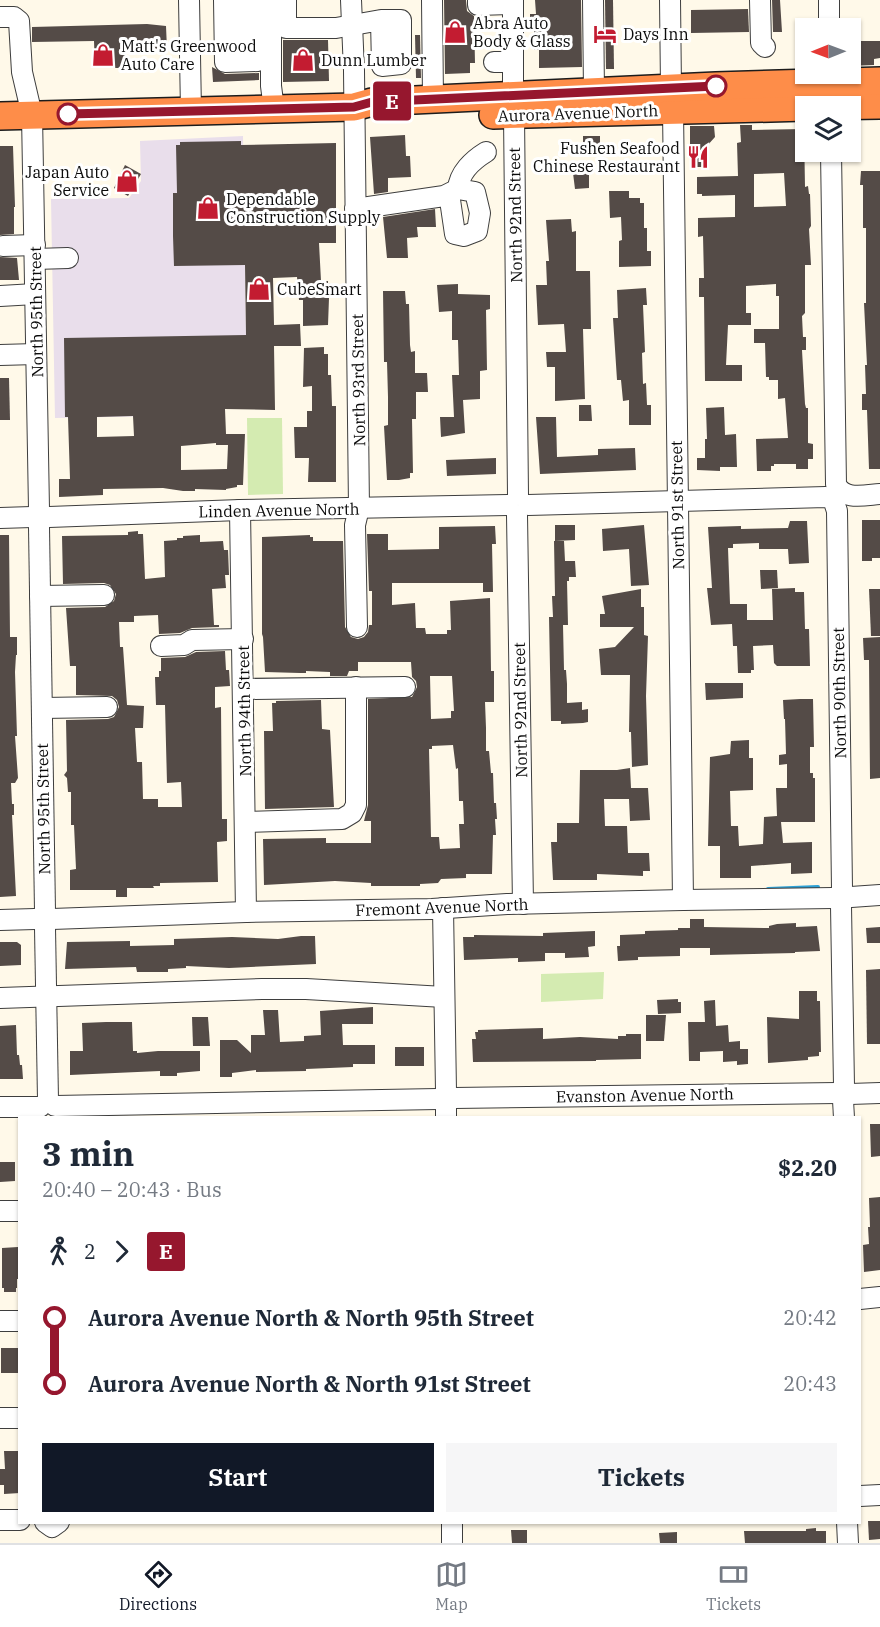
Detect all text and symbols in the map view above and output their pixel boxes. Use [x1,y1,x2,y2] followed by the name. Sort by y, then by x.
[473,13,571,51] place label: Abra Auto Body & Glass
[795,18,861,84] north arrow
[795,18,861,162] map controls
[442,19,468,45] shop icon: Abra Auto Body & Glass
[592,21,618,47] hotel icon: Days Inn
[623,24,689,44] place label: Days Inn
[121,36,257,74] place label: Matt's Greenwood Auto Care
[90,42,116,68] shop icon: Matt's Greenwood Auto Care
[290,47,316,73] shop icon: Dunn Lumber
[321,50,426,70] place label: Dunn Lumber
[705,75,727,97] unlabelled marker
[372,82,412,120] line badge: E
[385,87,399,115] text: E
[795,96,861,162] button: layers
[497,100,659,126] street label: Aurora Avenue North
[57,103,79,125] unlabelled marker
[533,138,680,176] place label: Fushen Seafood Chinese Restaurant
[685,144,711,170] restaurant icon: Fushen Seafood Chinese Restaurant
[504,147,526,283] street label: North 92nd Street
[25,162,109,200] place label: Japan Auto Service
[114,168,140,194] shop icon: Japan Auto Service
[226,189,381,227] place label: Dependable Construction Supply
[195,195,221,221] shop icon: Dependable Construction Supply
[25,246,47,378] street label: North 95th Street
[246,276,272,302] shop icon: CubeSmart
[277,279,362,299] place label: CubeSmart
[347,313,369,447] street label: North 93rd Street
[666,440,688,570] street label: North 91st Street
[198,499,360,521] street label: Linden Avenue North
[828,627,850,759] street label: North 90th Street
[509,642,531,778] street label: North 92nd Street
[233,645,255,777] street label: North 94th Street
[32,743,54,875] street label: North 95th Street
[355,894,529,920] street label: Fremont Avenue North
[556,1083,734,1107] street label: Evanston Avenue North
[42,1132,134,1175] text: 3 min
[778,1153,837,1182] text: $2.20
[42,1176,222,1203] text: 20:40 – 20:43 · Bus
[42,1235,75,1268] icon: walk
[105,1235,138,1268] icon: forward
[159,1237,173,1265] text: E
[84,1238,96,1265] text: 2
[88,1303,534,1332] text: Aurora Avenue North & North 95th Street
[783,1304,837,1331] text: 20:42
[88,1369,531,1398] text: Aurora Avenue North & North 91st Street
[783,1370,837,1397] text: 20:43
[42,1443,434,1512] button: Start
[446,1443,837,1512] button: Tickets
[119,1558,197,1614] tab: Directions
[435,1558,468,1614] tab: Map
[706,1558,761,1614] tab: Tickets

